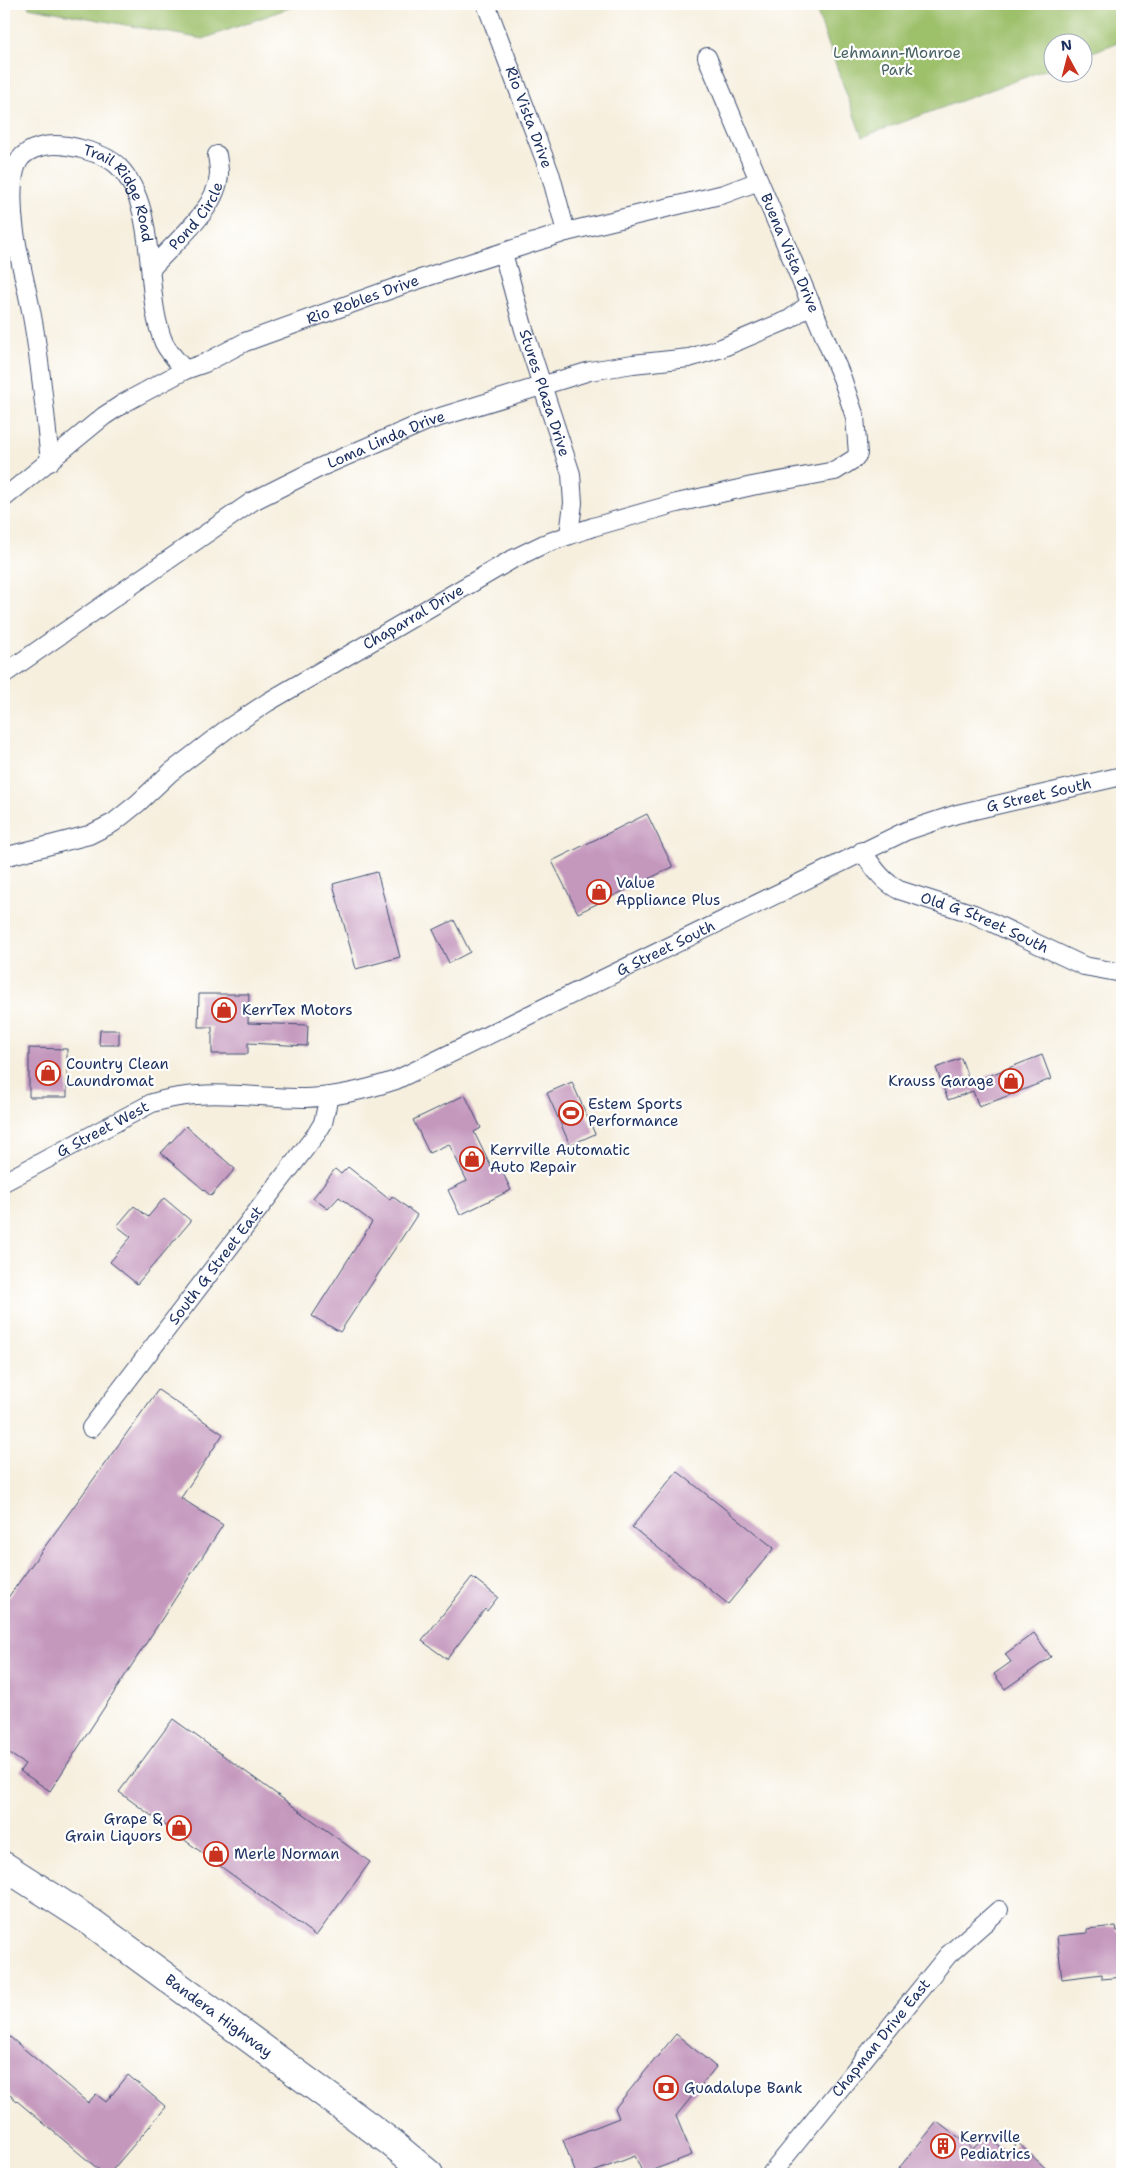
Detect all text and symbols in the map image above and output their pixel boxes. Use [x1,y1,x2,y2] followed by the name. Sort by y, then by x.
[1044,32,1094,82] north arrow
[1060,35,1073,55] text: N
[833,43,961,80] park label: Lehmann-Monroe Park
[500,63,557,171] street label: Rio Vista Drive
[81,140,157,244] street label: Trail Ridge Road
[164,180,228,255] street label: Pond Circle
[756,190,824,316] street label: Buena Vista Drive
[304,270,421,329] street label: Rio Robles Drive
[514,327,575,459] street label: Stures Plaza Drive
[324,406,447,473] street label: Loma Linda Drive
[359,580,467,654] street label: Chaparral Drive
[984,773,1093,817] street label: G Street South
[616,873,720,910] place label: Value Appliance Plus
[586,879,612,905] shop icon: Value Appliance Plus
[918,888,1052,958] street label: Old G Street South
[613,916,718,981] street label: G Street South
[211,997,237,1023] shop icon: KerrTex Motors
[242,1000,353,1020] place label: KerrTex Motors
[66,1054,169,1091] place label: Country Clean Laundromat
[35,1060,61,1086] shop icon: Country Clean Laundromat
[998,1068,1024,1094] shop icon: Krauss Garage
[888,1071,994,1091] place label: Krauss Garage
[588,1094,683,1131] place label: Estem Sports Performance
[53,1097,152,1162] street label: G Street West
[558,1100,584,1126] sports icon: Estem Sports Performance
[490,1140,630,1177] place label: Kerrville Automatic Auto Repair
[459,1146,485,1172] shop icon: Kerrville Automatic Auto Repair
[164,1202,268,1329] street label: South G Street East
[65,1809,163,1846] place label: Grape & Grain Liquors
[166,1815,192,1841] shop icon: Grape & Grain Liquors
[203,1841,229,1867] shop icon: Merle Norman
[234,1844,339,1864] place label: Merle Norman
[161,1970,277,2062] street label: Bandera Highway
[827,1975,935,2101] street label: Chapman Drive East
[653,2075,679,2101] bank icon: Guadalupe Bank
[684,2078,803,2098] place label: Guadalupe Bank
[960,2127,1031,2164] place label: Kerrville Pediatrics
[930,2133,956,2159] building icon: Kerrville Pediatrics

